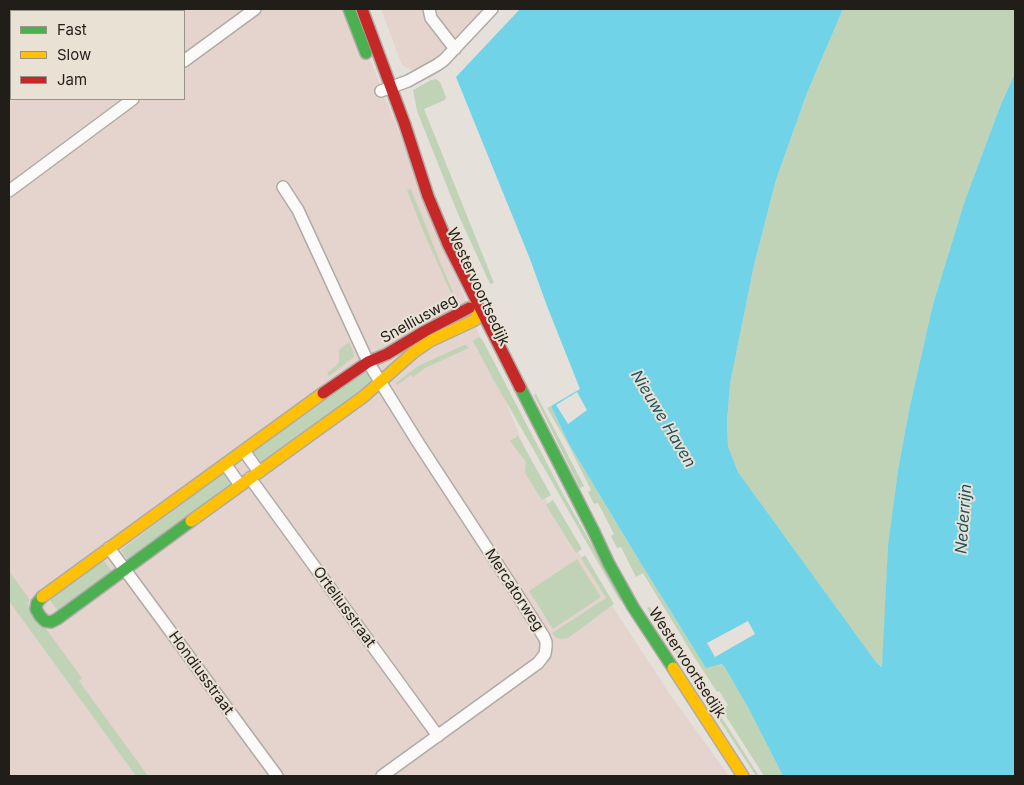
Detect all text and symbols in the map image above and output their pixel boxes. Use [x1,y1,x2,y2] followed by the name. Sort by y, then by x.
[10,10,185,100] legend
[57,20,87,39] text: Fast
[57,45,91,64] text: Slow
[57,70,87,89] text: Jam
[443,225,513,349] street label: Westervoortsedijk
[378,291,460,347] street label: Snelliusweg
[626,367,700,471] water label: Nieuwe Haven
[952,483,976,555] water label: Nederrijn
[481,546,547,634] street label: Mercatorweg
[309,563,379,651] street label: Orteliusstraat
[645,604,729,722] street label: Westervoortsedijk
[165,628,237,718] street label: Hondiusstraat

